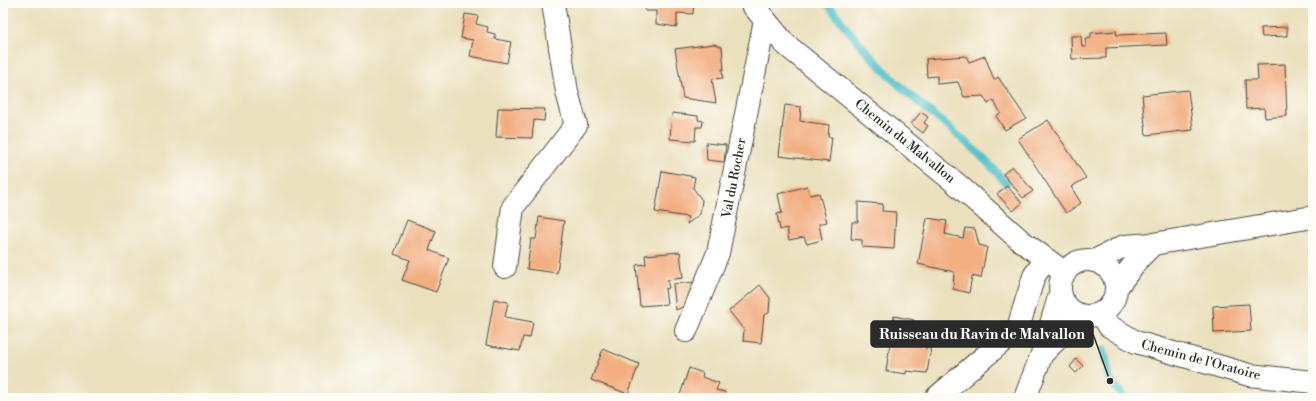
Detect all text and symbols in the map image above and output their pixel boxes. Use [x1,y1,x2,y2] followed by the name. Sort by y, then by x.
[852,96,959,187] street label: Chemin du Malvallon
[718,136,750,220] street label: Val du Rocher
[871,321,1093,347] callout: Ruisseau du Ravin de Malvallon
[879,326,1085,344] text: Ruisseau du Ravin de Malvallon
[1139,336,1263,384] street label: Chemin de l'Oratoire

